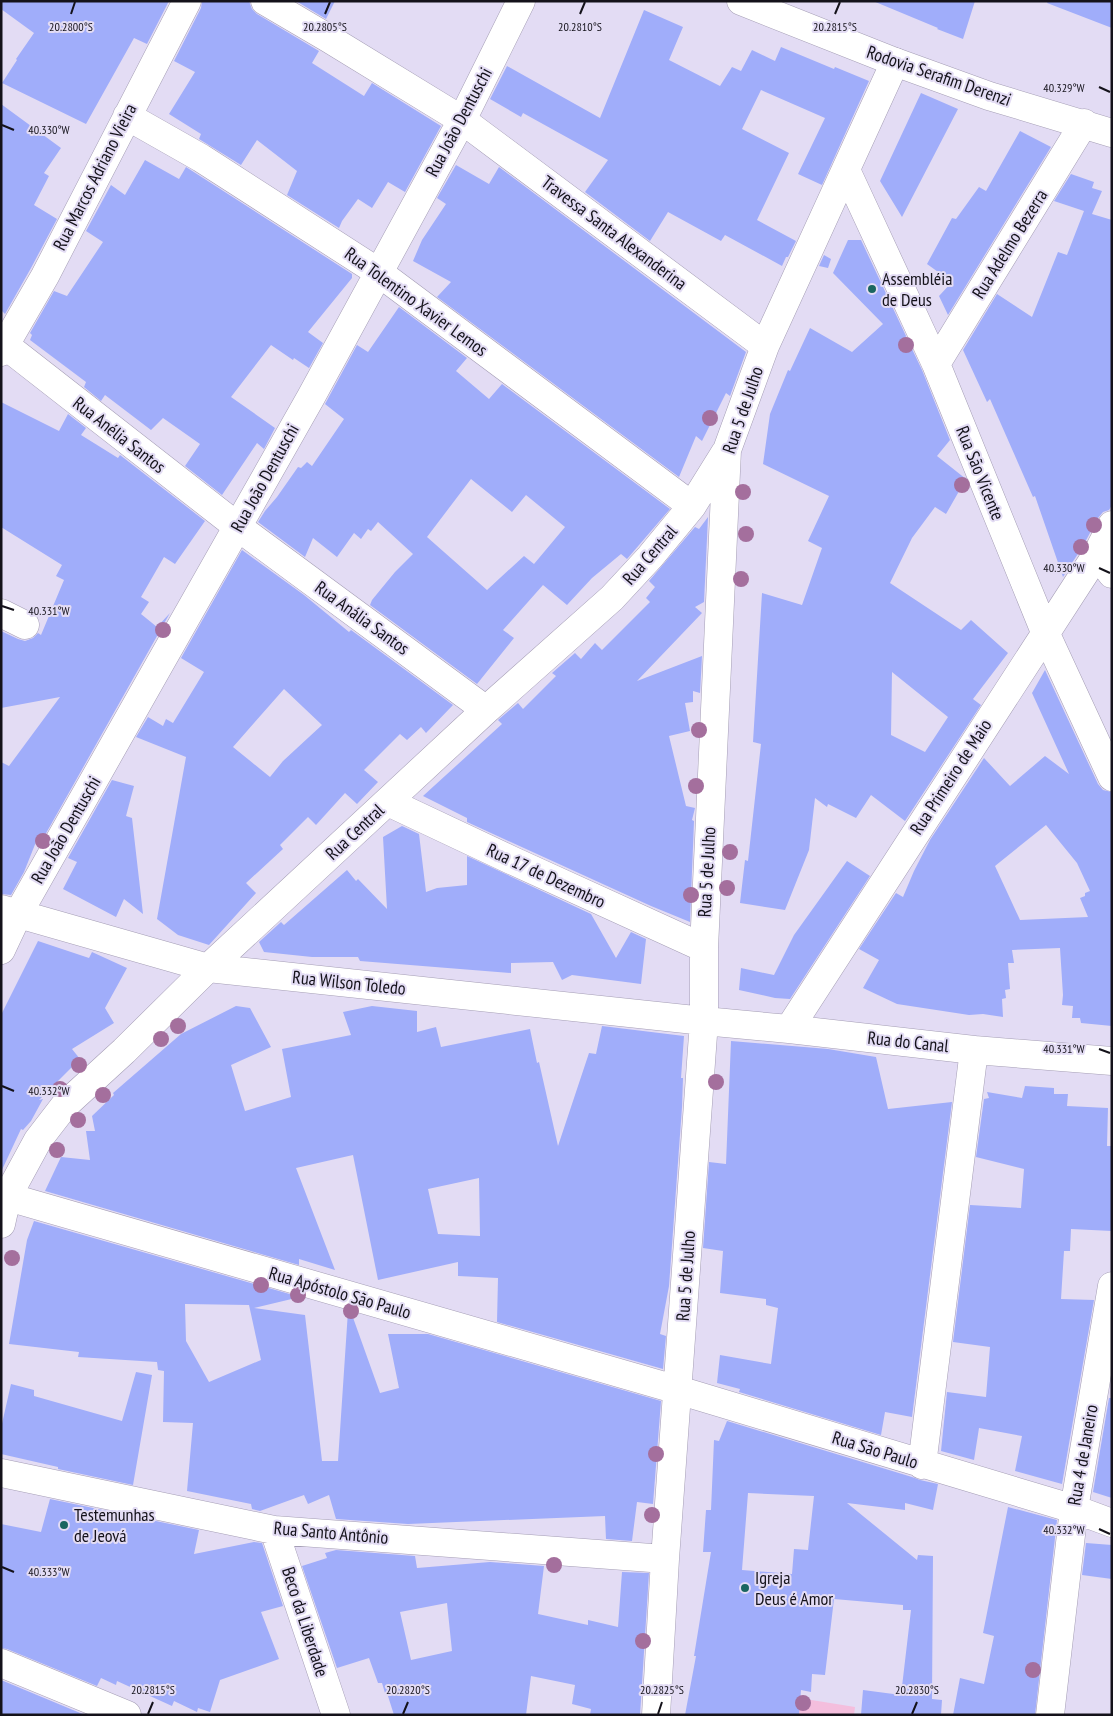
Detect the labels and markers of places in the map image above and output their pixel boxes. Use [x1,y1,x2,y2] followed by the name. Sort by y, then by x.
[882,267,952,311] place label: Assembléia de Deus
[866,283,878,295] marker: Assembléia de Deus
[74,1503,155,1547] place label: Testemunhas de Jeová
[58,1519,70,1531] marker: Testemunhas de Jeová
[755,1566,833,1610] place label: Igreja Deus é Amor
[739,1582,751,1594] marker: Igreja Deus é Amor

